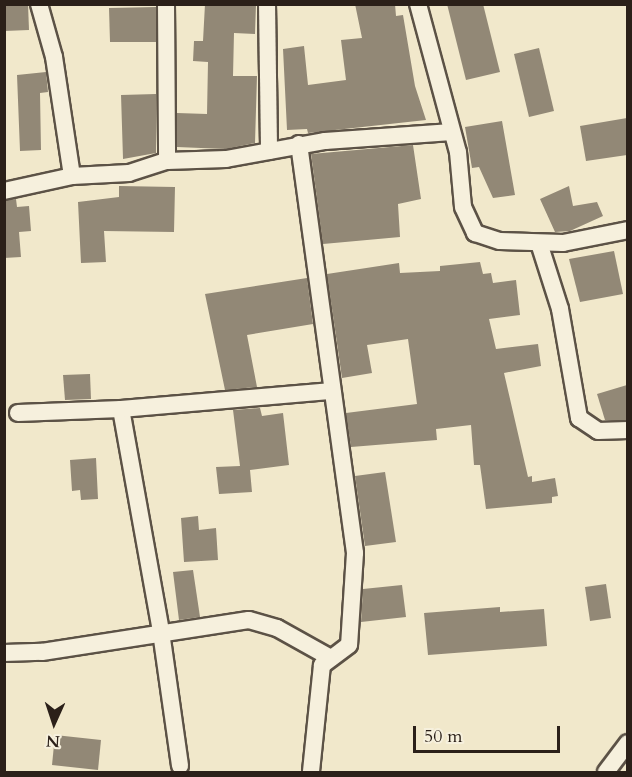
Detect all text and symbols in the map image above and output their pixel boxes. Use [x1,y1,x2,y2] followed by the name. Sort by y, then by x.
[24,693,84,753] north arrow
[416,714,563,752] scale bar
[424,724,463,749] text: 50 m
[46,730,61,752] text: N

